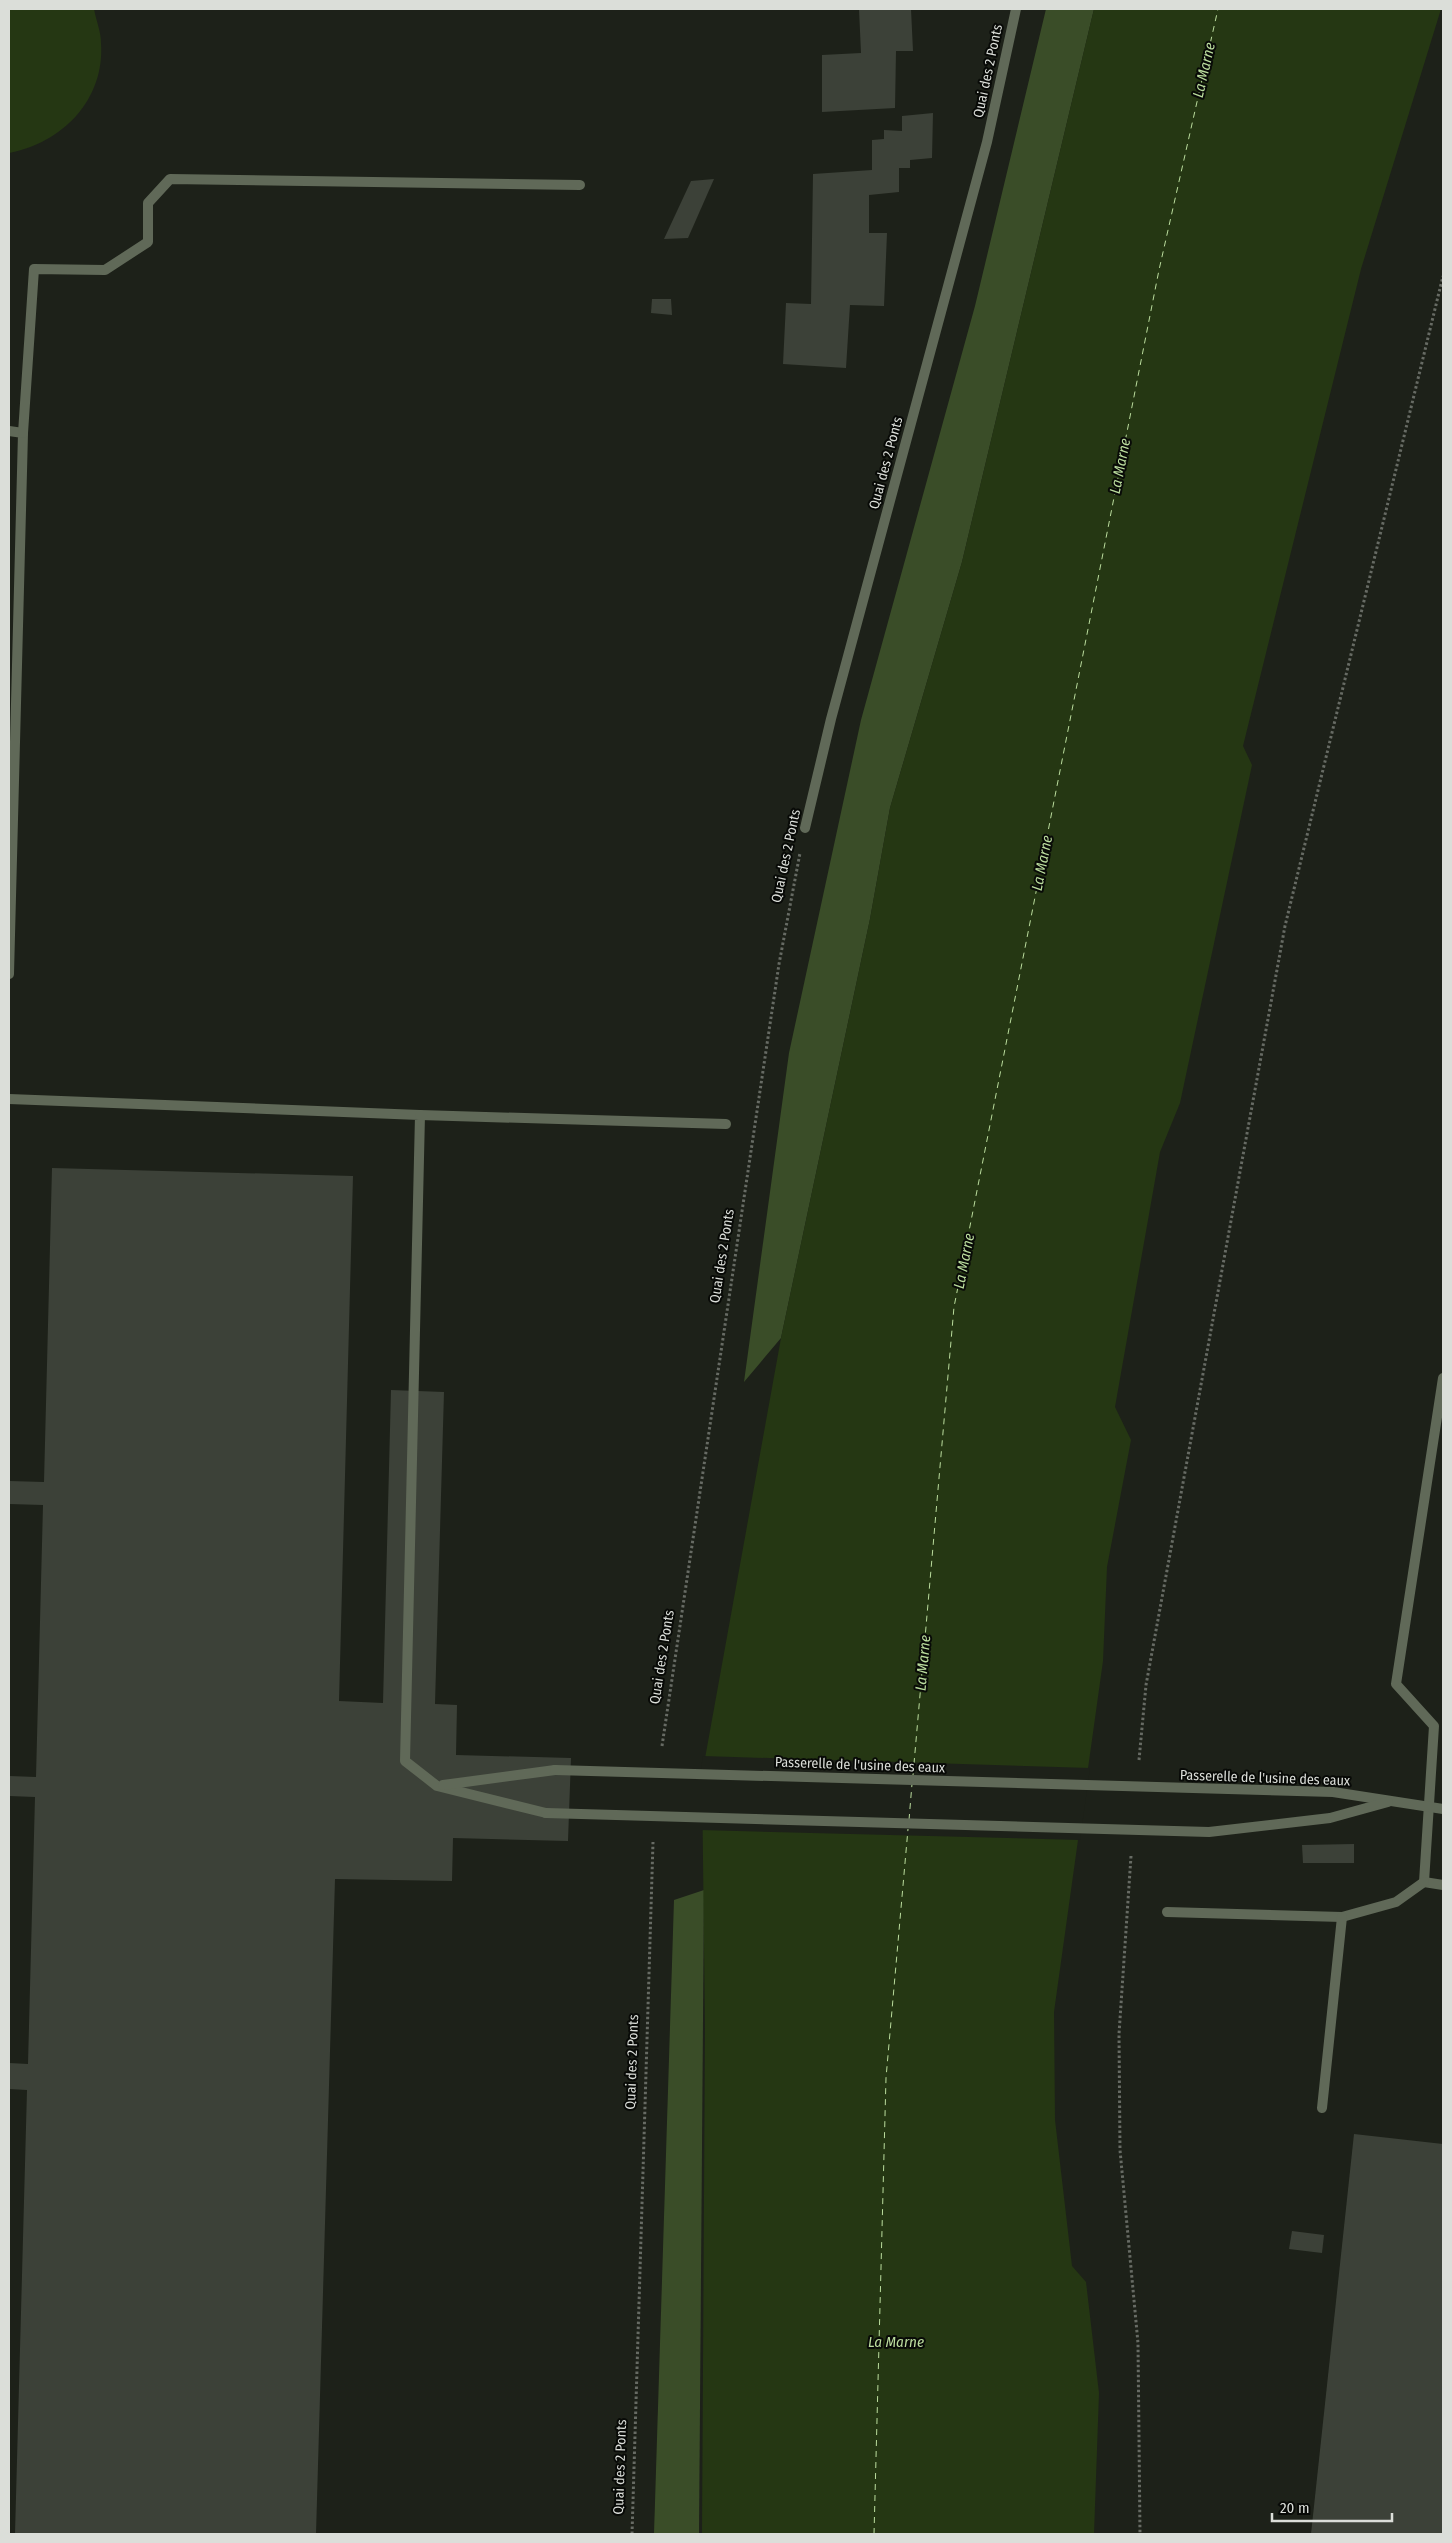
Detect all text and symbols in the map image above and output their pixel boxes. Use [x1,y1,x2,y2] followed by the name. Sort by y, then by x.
[970,23,1006,119] street label: Quai des 2 Ponts
[1189,41,1219,99] water label: La Marne
[865,415,907,511] street label: Quai des 2 Ponts
[1106,437,1134,495] water label: La Marne
[768,808,804,904] street label: Quai des 2 Ponts
[1028,834,1056,892] water label: La Marne
[706,1208,738,1304] street label: Quai des 2 Ponts
[950,1232,978,1290] water label: La Marne
[646,1609,678,1705] street label: Quai des 2 Ponts
[912,1634,934,1692] water label: La Marne
[775,1754,946,1776] street label: Passerelle de l'usine des eaux
[1180,1767,1351,1789] street label: Passerelle de l'usine des eaux
[622,2014,642,2110] street label: Quai des 2 Ponts
[868,2333,924,2351] water label: La Marne
[610,2419,630,2515] street label: Quai des 2 Ponts
[1272,2490,1392,2522] scale bar
[1280,2499,1310,2517] text: 20 m

